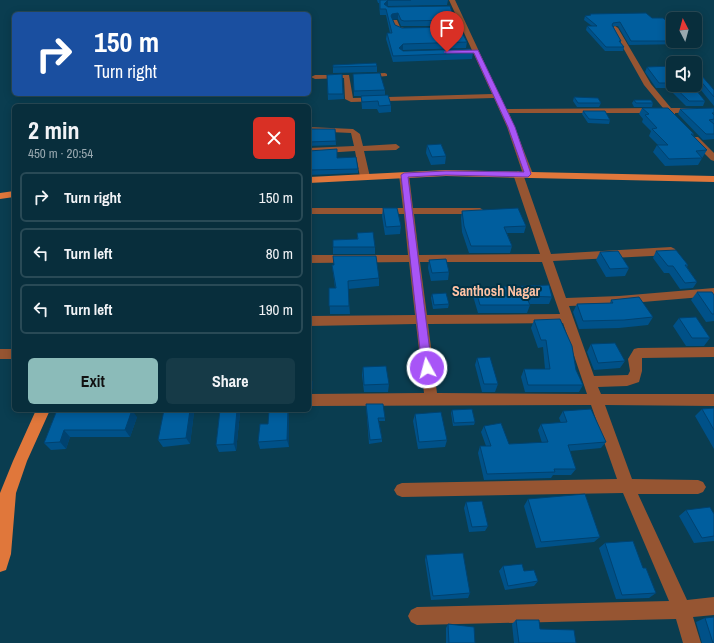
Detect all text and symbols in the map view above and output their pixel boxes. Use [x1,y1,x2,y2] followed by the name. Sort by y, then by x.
[430,11,464,52] pin
[666,12,702,48] north arrow
[666,12,702,92] map controls
[436,17,458,39] icon: arrive
[94,23,159,61] text: 150 m
[28,28,80,80] icon: right
[666,56,702,92] button: sound
[94,59,157,84] text: Turn right
[28,114,79,146] text: 2 min
[253,117,295,159] button: close
[28,145,93,162] text: 450 m · 20:54
[30,186,52,208] icon: right
[64,187,121,208] text: Turn right
[259,187,293,208] text: 150 m
[30,242,52,264] icon: left
[64,243,112,264] text: Turn left
[266,243,293,264] text: 80 m
[452,282,541,300] district label: Santhosh Nagar
[30,298,52,320] icon: left
[64,299,112,320] text: Turn left
[259,299,293,320] text: 190 m
[406,347,448,389] position arrow
[28,358,158,404] button: Exit
[166,358,295,404] button: Share

